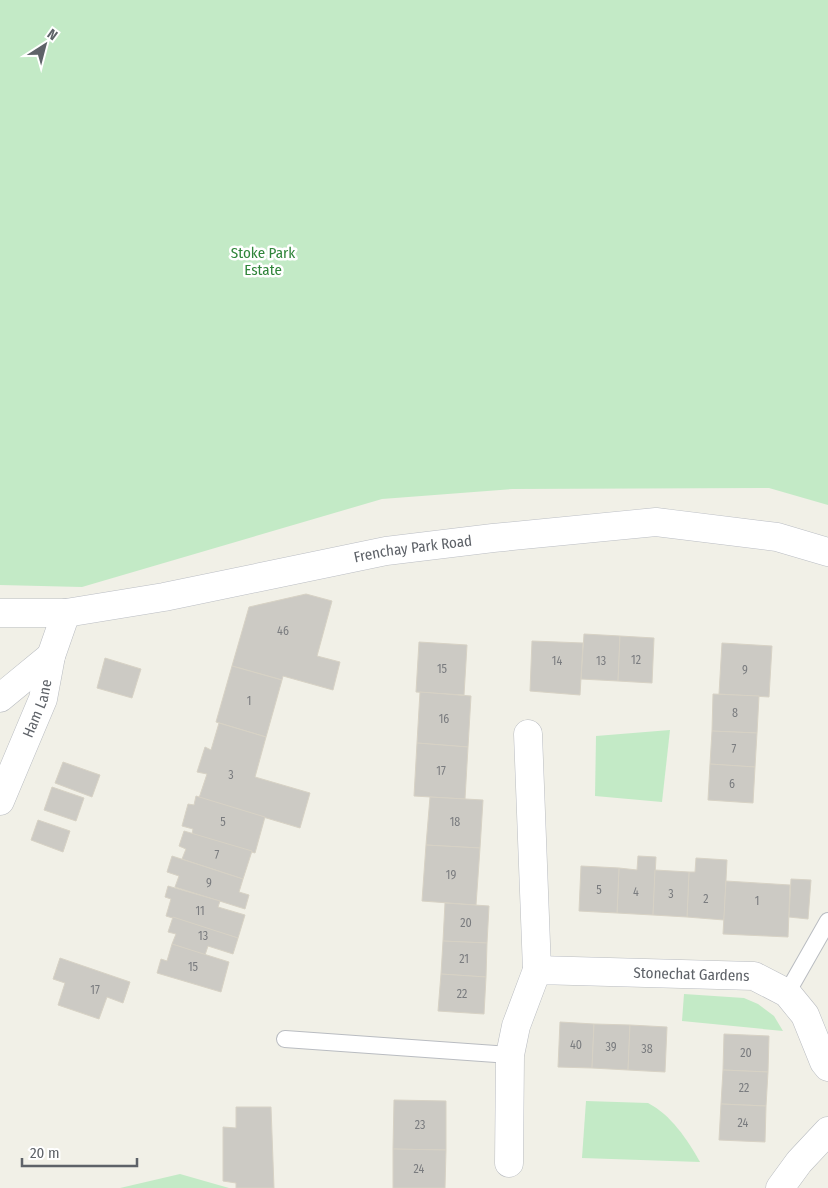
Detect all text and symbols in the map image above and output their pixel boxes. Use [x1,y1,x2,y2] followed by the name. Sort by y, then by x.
[20,20,70,70] north arrow
[44,26,61,44] text: N
[231,244,295,279] park label: Stoke Park Estate
[352,532,473,566] street label: Frenchay Park Road
[277,624,289,638] house number: 46
[631,653,641,667] house number: 12
[552,654,562,668] house number: 14
[596,654,606,668] house number: 13
[437,662,448,676] house number: 15
[742,663,748,677] house number: 9
[19,678,55,740] street label: Ham Lane
[247,694,251,708] house number: 1
[732,706,738,720] house number: 8
[439,712,449,726] house number: 16
[732,742,737,756] house number: 7
[436,764,446,778] house number: 17
[228,768,234,782] house number: 3
[729,777,735,791] house number: 6
[220,815,226,829] house number: 5
[450,815,460,829] house number: 18
[215,848,220,862] house number: 7
[446,868,456,882] house number: 19
[206,876,212,890] house number: 9
[596,883,602,897] house number: 5
[633,885,639,899] house number: 4
[668,887,674,901] house number: 3
[703,892,709,906] house number: 2
[755,894,759,908] house number: 1
[195,904,205,918] house number: 11
[460,916,472,930] house number: 20
[198,929,208,943] house number: 13
[459,952,469,966] house number: 21
[188,960,199,974] house number: 15
[633,964,750,985] street label: Stonechat Gardens
[90,983,100,997] house number: 17
[457,987,467,1001] house number: 22
[570,1038,582,1052] house number: 40
[605,1040,617,1054] house number: 39
[641,1042,653,1056] house number: 38
[740,1046,752,1060] house number: 20
[739,1081,749,1095] house number: 22
[738,1116,749,1130] house number: 24
[415,1118,425,1132] house number: 23
[22,1136,138,1168] scale bar
[30,1144,60,1162] text: 20 m
[414,1162,425,1176] house number: 24

